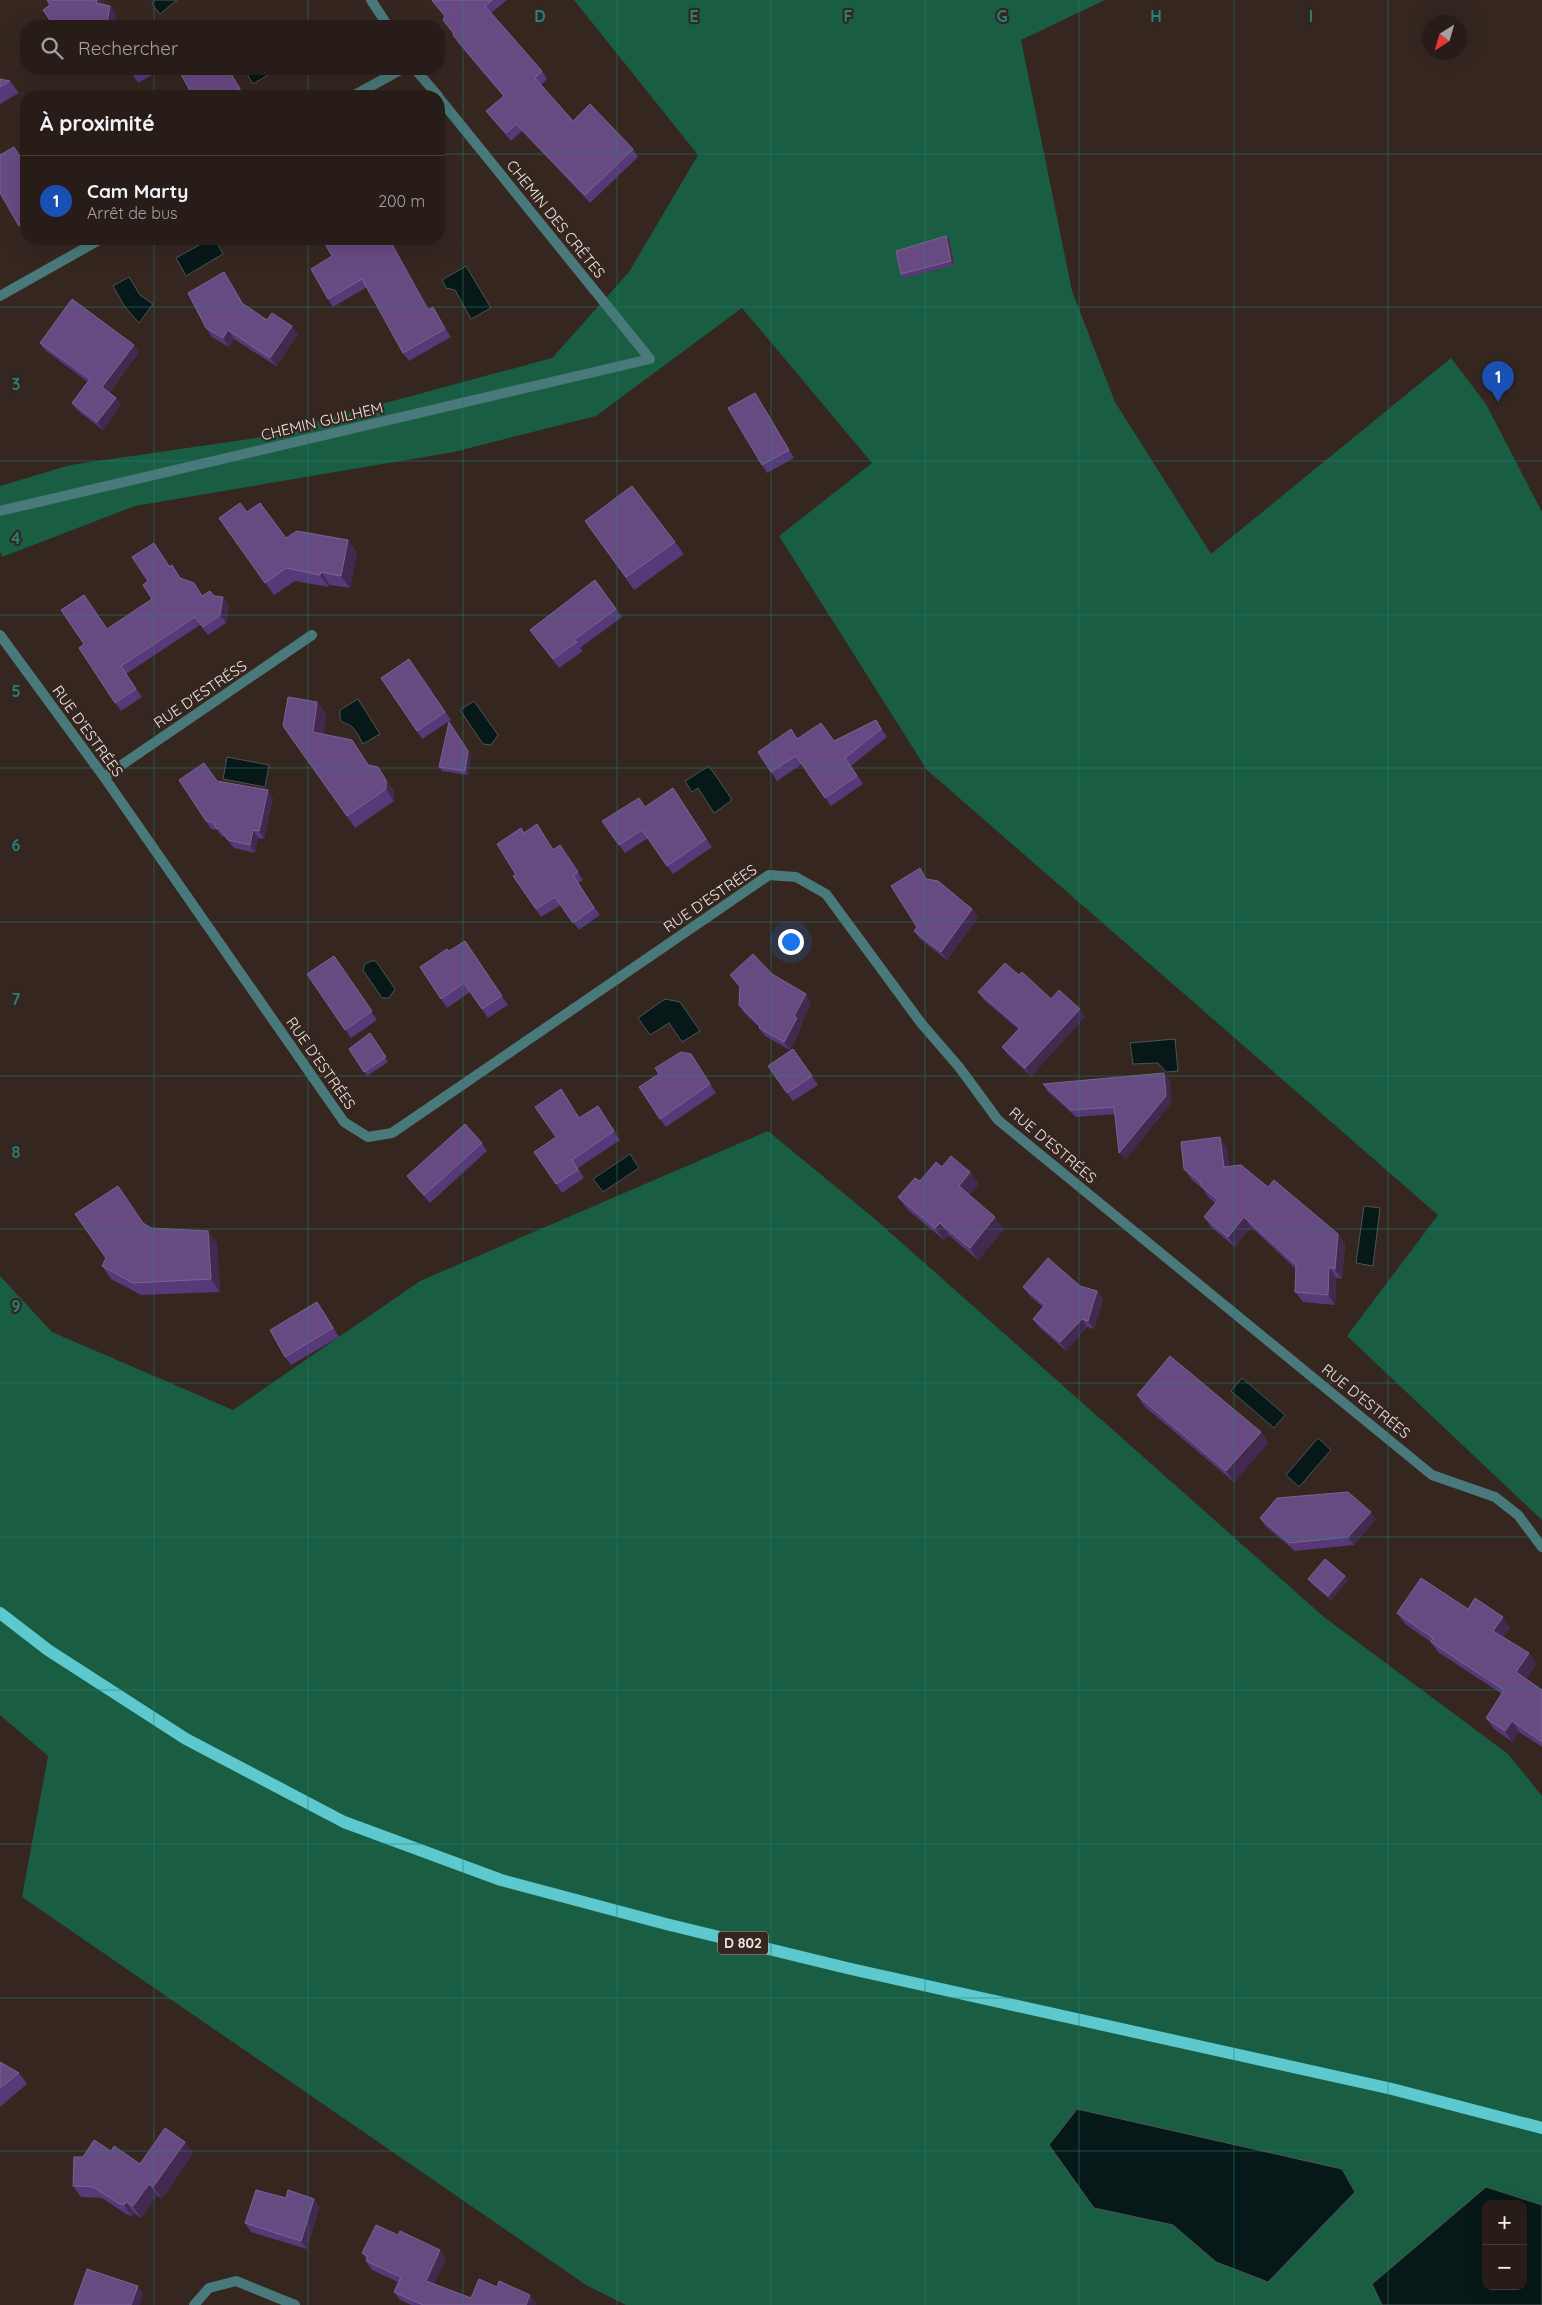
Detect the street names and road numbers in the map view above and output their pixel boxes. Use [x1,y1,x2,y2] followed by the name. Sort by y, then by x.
[503,156,609,282] street label: CHEMIN DES CRÊTES
[259,398,385,444] street label: CHEMIN GUILHEM
[150,656,250,732] street label: RUE D'ESTRÉSS
[48,682,128,780] street label: RUE D’ESTRÉES
[660,860,760,936] street label: RUE D’ESTRÉES
[282,1013,360,1113] street label: RUE D’ESTRÉES
[1005,1103,1101,1187] street label: RUE D’ESTRÉES
[1318,1359,1414,1443] street label: RUE D’ESTRÉES
[718,1932,768,1955] road number: D 802

